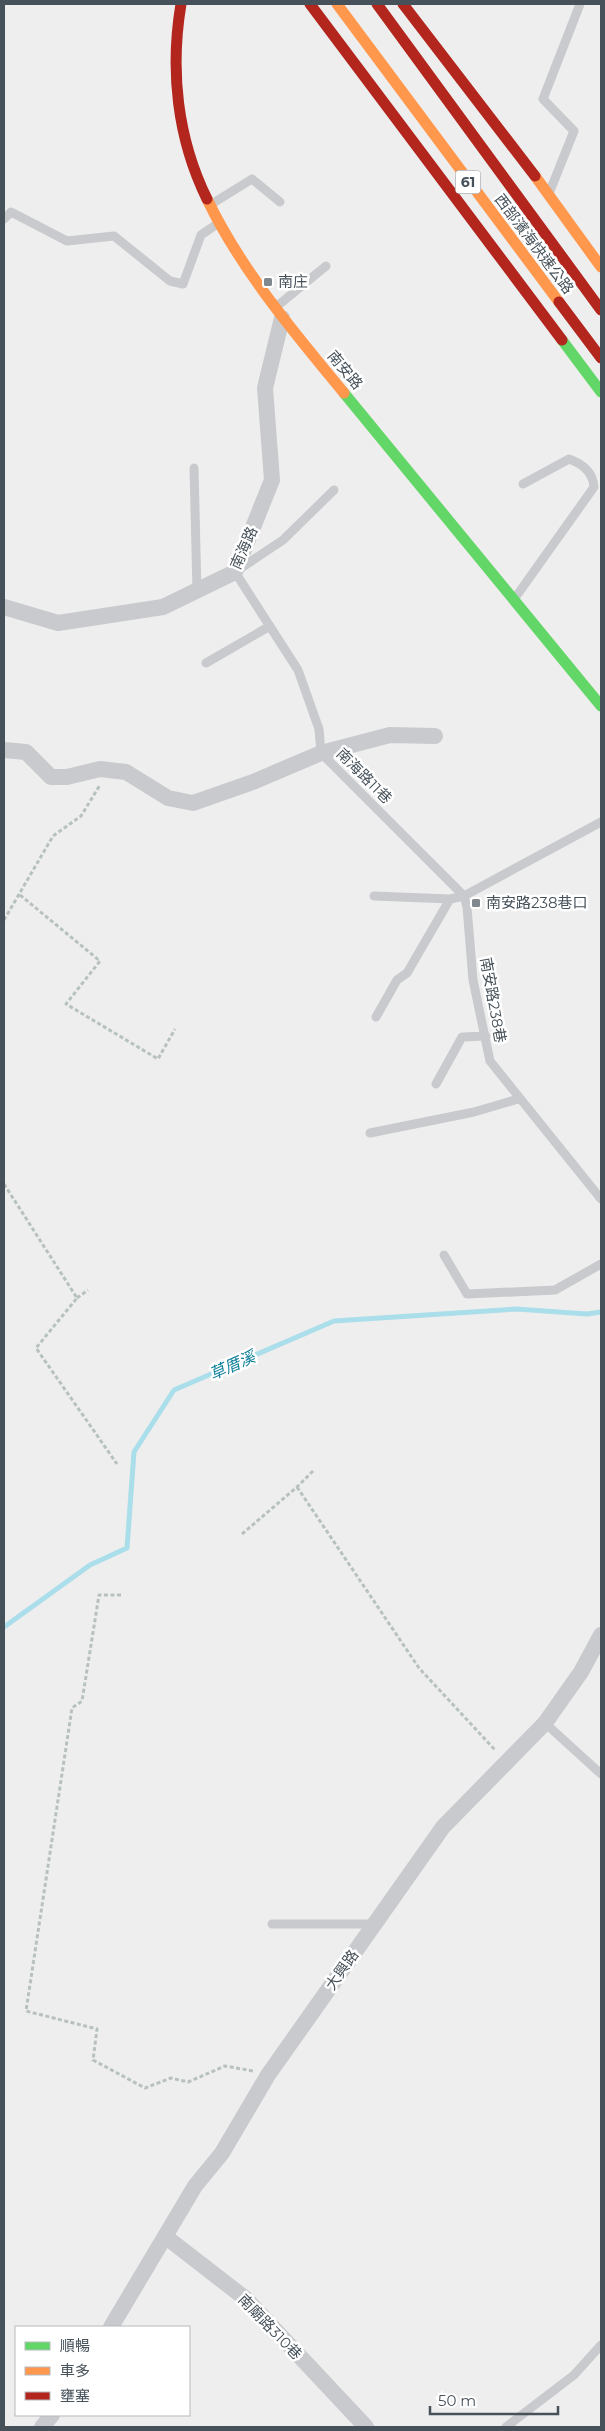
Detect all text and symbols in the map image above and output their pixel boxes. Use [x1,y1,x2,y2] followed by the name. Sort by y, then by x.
[456,170,480,193] road number: 61
[491,190,578,297] street label: 西部濱海快速公路
[278,272,308,291] place label: 南庄
[262,276,274,288] marker: 南庄
[324,346,367,393] street label: 南安路
[226,523,261,572] street label: 南海路
[333,744,396,807] street label: 南海路11巷
[486,893,588,912] place label: 南安路238巷口
[470,897,482,909] marker: 南安路238巷口
[477,956,510,1044] street label: 南安路238巷
[206,1346,260,1384] water label: 草厝溪
[321,1946,362,1994] street label: 大興路
[234,2290,306,2363] street label: 南廟路310巷
[15,2326,190,2416] legend
[60,2336,90,2355] text: 順暢
[60,2361,90,2380] text: 車多
[430,2384,558,2416] scale bar
[60,2386,90,2405] text: 壅塞
[438,2391,476,2410] text: 50 m

